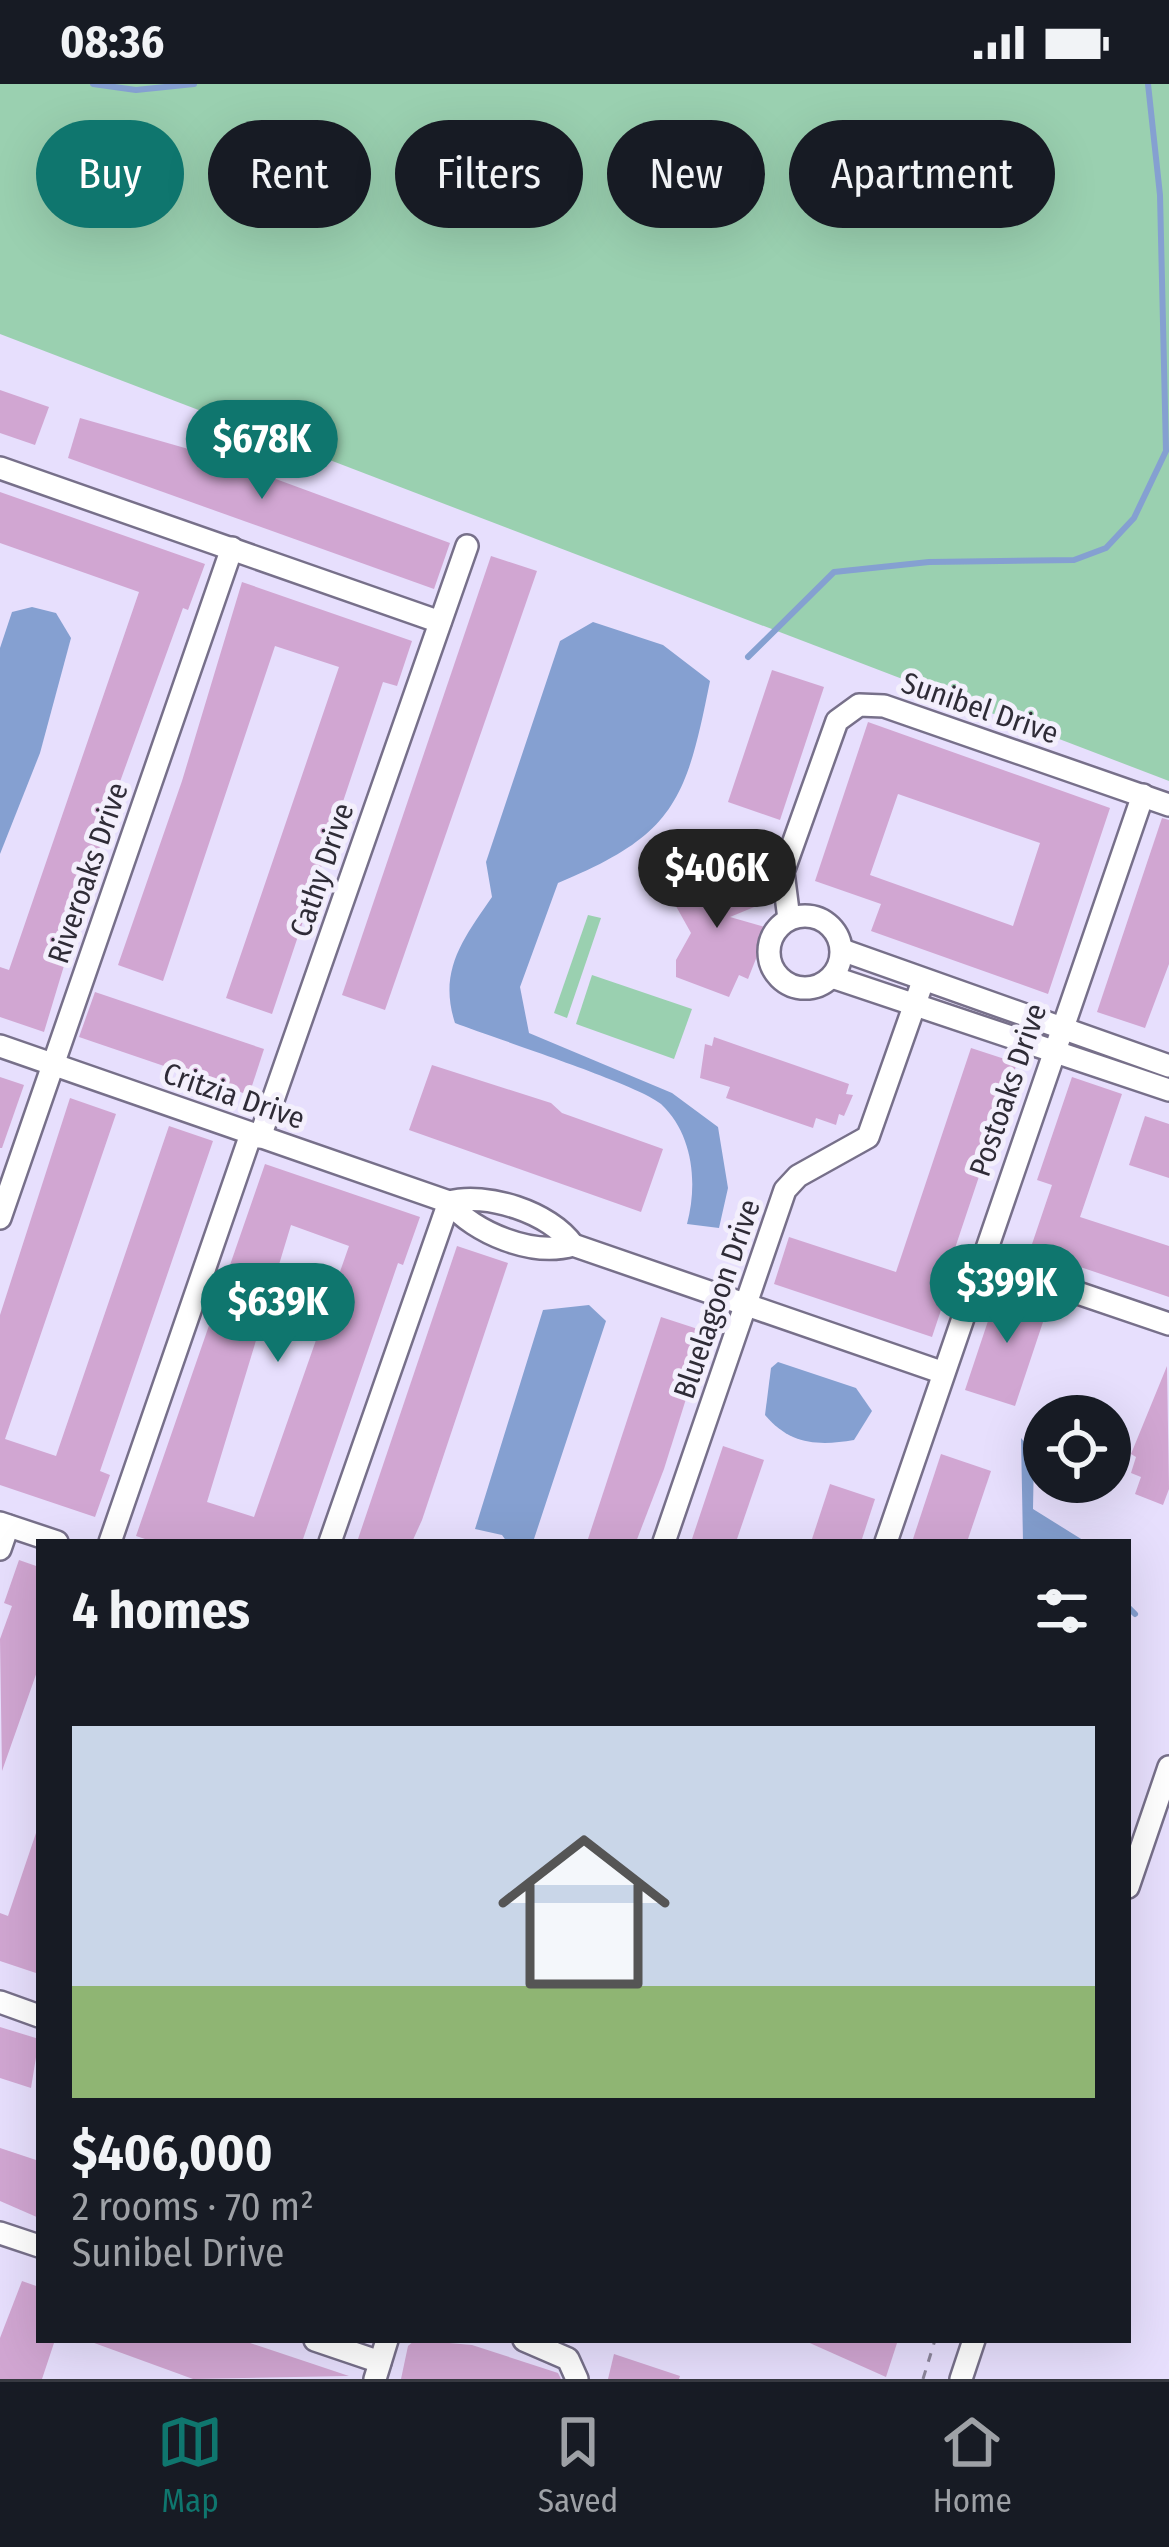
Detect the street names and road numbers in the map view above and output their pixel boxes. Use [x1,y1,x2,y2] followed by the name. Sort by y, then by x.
[897,664,1063,752] street label: Sunibel Drive
[40,778,136,968] street label: Riveroaks Drive
[282,798,362,942] street label: Cathy Drive
[962,999,1054,1181] street label: Postoaks Drive
[158,1055,310,1137] street label: Critzia Drive
[666,1195,768,1403] street label: Bluelagoon Drive

